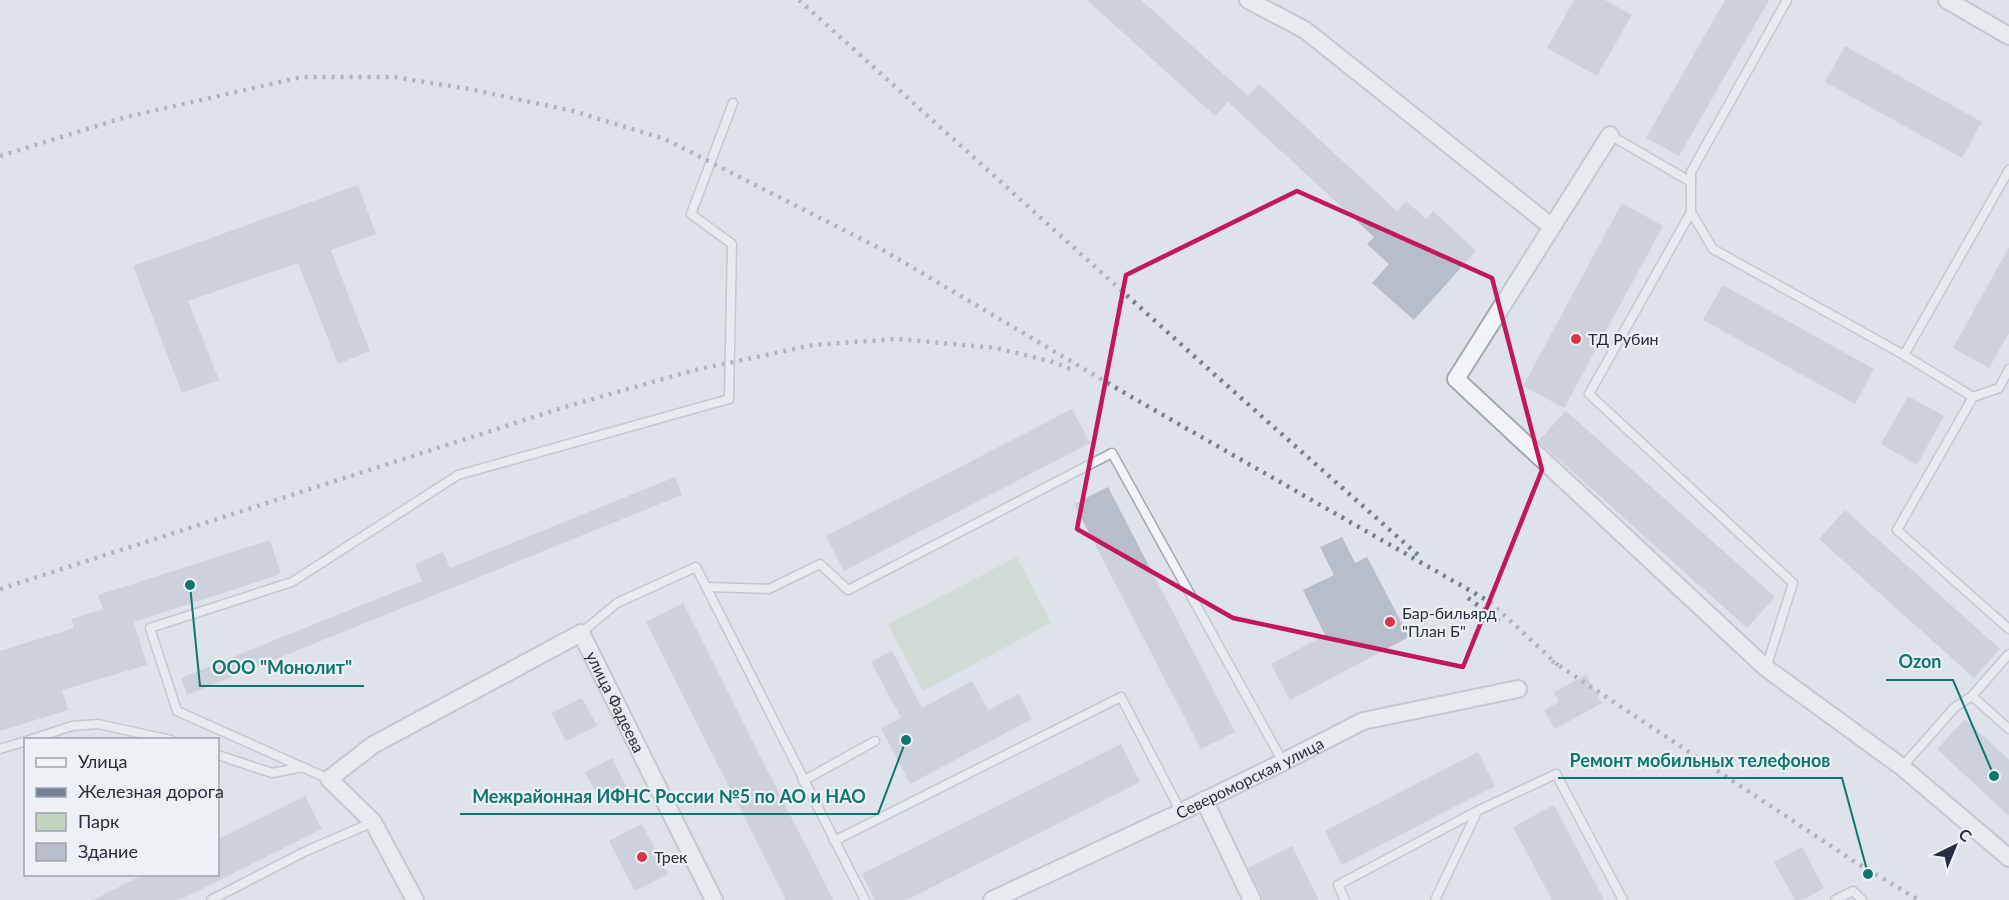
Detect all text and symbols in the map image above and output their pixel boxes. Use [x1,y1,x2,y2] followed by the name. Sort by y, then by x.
[1588,329,1659,348] place label: ТД Рубин
[1569,332,1583,346] marker: ТД Рубин
[1402,603,1497,640] place label: Бар-бильярд "План Б"
[1383,615,1397,629] marker: Бар-бильярд "План Б"
[1886,644,1953,680] callout: Ozon
[583,648,649,756] street label: улица Фадеева
[200,650,364,686] callout: ООО "Монолит"
[1899,650,1941,672] text: Ozon
[212,656,352,678] text: ООО "Монолит"
[1172,733,1326,822] street label: Североморская улица
[24,738,219,876] legend
[1558,742,1842,778] callout: Ремонт мобильных телефонов
[1570,749,1830,771] text: Ремонт мобильных телефонов
[78,750,128,772] text: Улица
[460,778,878,814] callout: Межрайонная ИФНС России №5 по АО и НАО
[78,780,224,802] text: Железная дорога
[472,785,866,807] text: Межрайонная ИФНС России №5 по АО и НАО
[78,810,120,832] text: Парк
[1925,816,1985,876] north arrow
[1955,824,1976,846] text: С
[78,840,138,862] text: Здание
[654,847,688,866] place label: Трек
[635,850,649,864] marker: Трек

